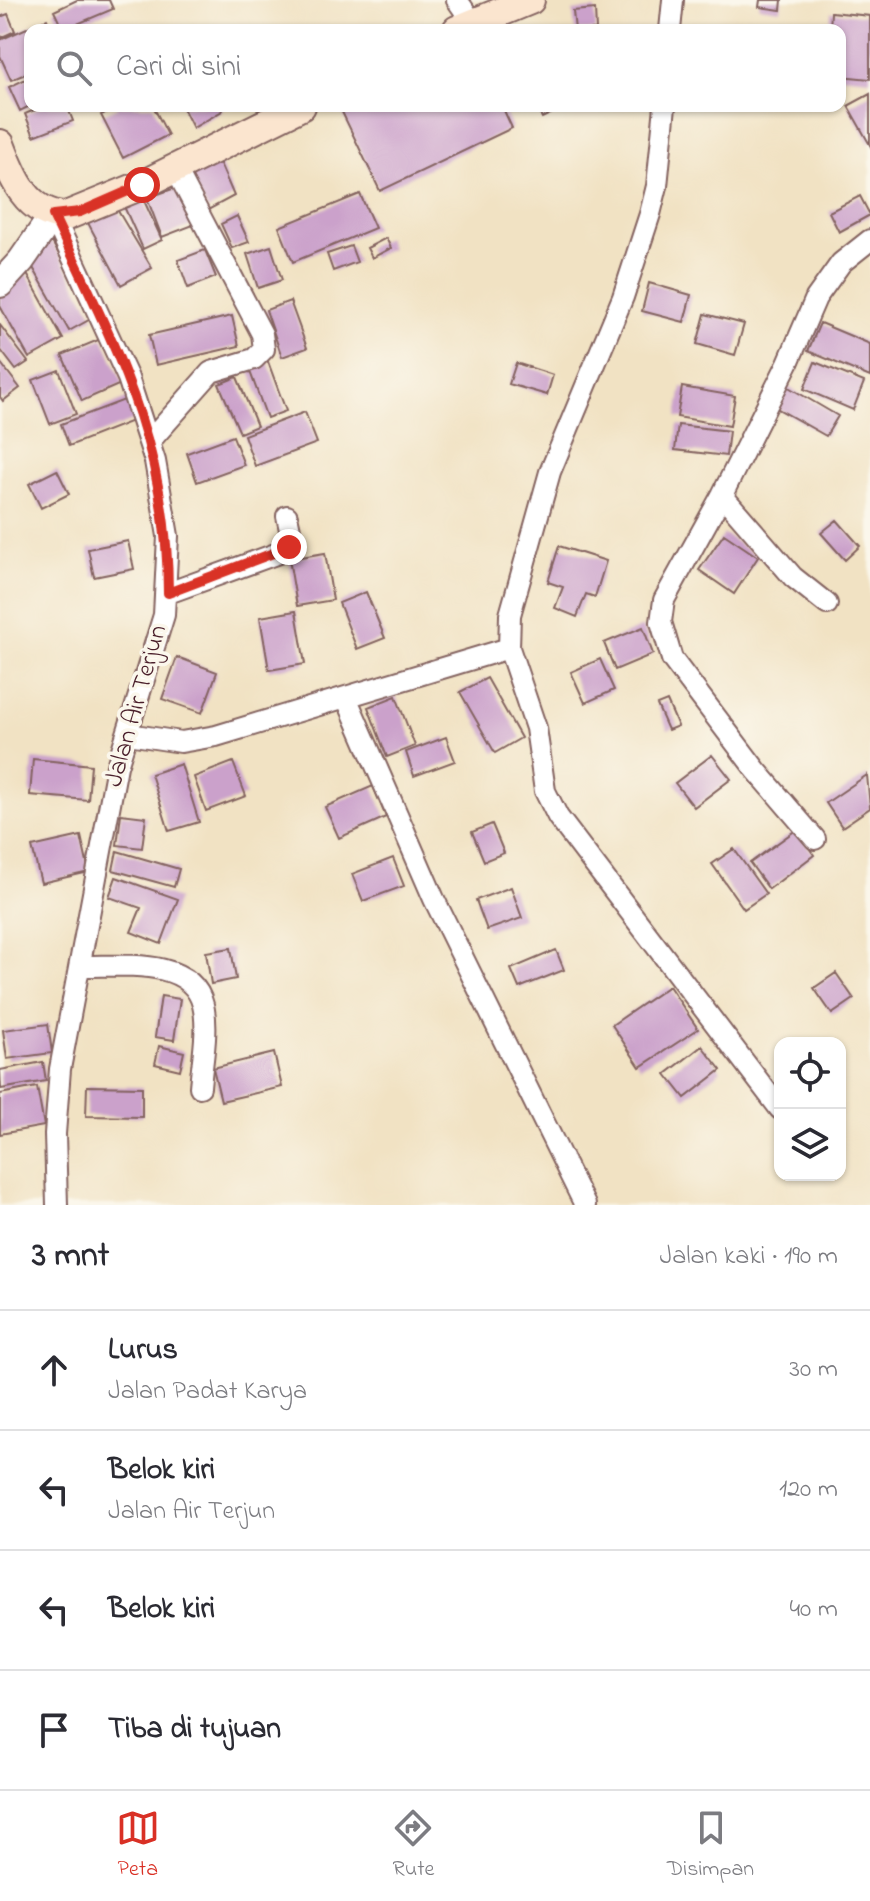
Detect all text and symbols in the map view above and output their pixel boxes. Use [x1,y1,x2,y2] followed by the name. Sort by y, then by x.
[24,24,846,112] search box
[52,46,96,90] icon: search
[116,46,242,90] text: Cari di sini
[124,167,160,203] route start
[271,529,307,565] route end
[96,620,178,792] street label: Jalan Air Terjun
[774,1037,846,1181] map controls
[774,1037,846,1109] button: locate
[774,1109,846,1181] button: layers
[32,1232,109,1282] text: 3 mnt
[660,1238,838,1276] text: Jalan kaki · 190 m
[108,1329,178,1373] text: Lurus
[32,1348,76,1392] icon: ahead
[789,1351,838,1389] text: 30 m
[108,1373,307,1411] text: Jalan Padat Karya
[108,1449,215,1493] text: Belok kiri
[32,1468,76,1512] icon: left
[779,1471,838,1509] text: 120 m
[108,1493,275,1531] text: Jalan Air Terjun
[32,1588,76,1632] icon: left
[108,1588,215,1632] text: Belok kiri
[789,1591,838,1629] text: 40 m
[32,1708,76,1752] icon: arrive
[108,1708,281,1752] text: Tiba di tujuan
[116,1806,160,1886] tab: Peta
[391,1806,435,1886] tab: Rute
[667,1806,754,1886] tab: Disimpan

